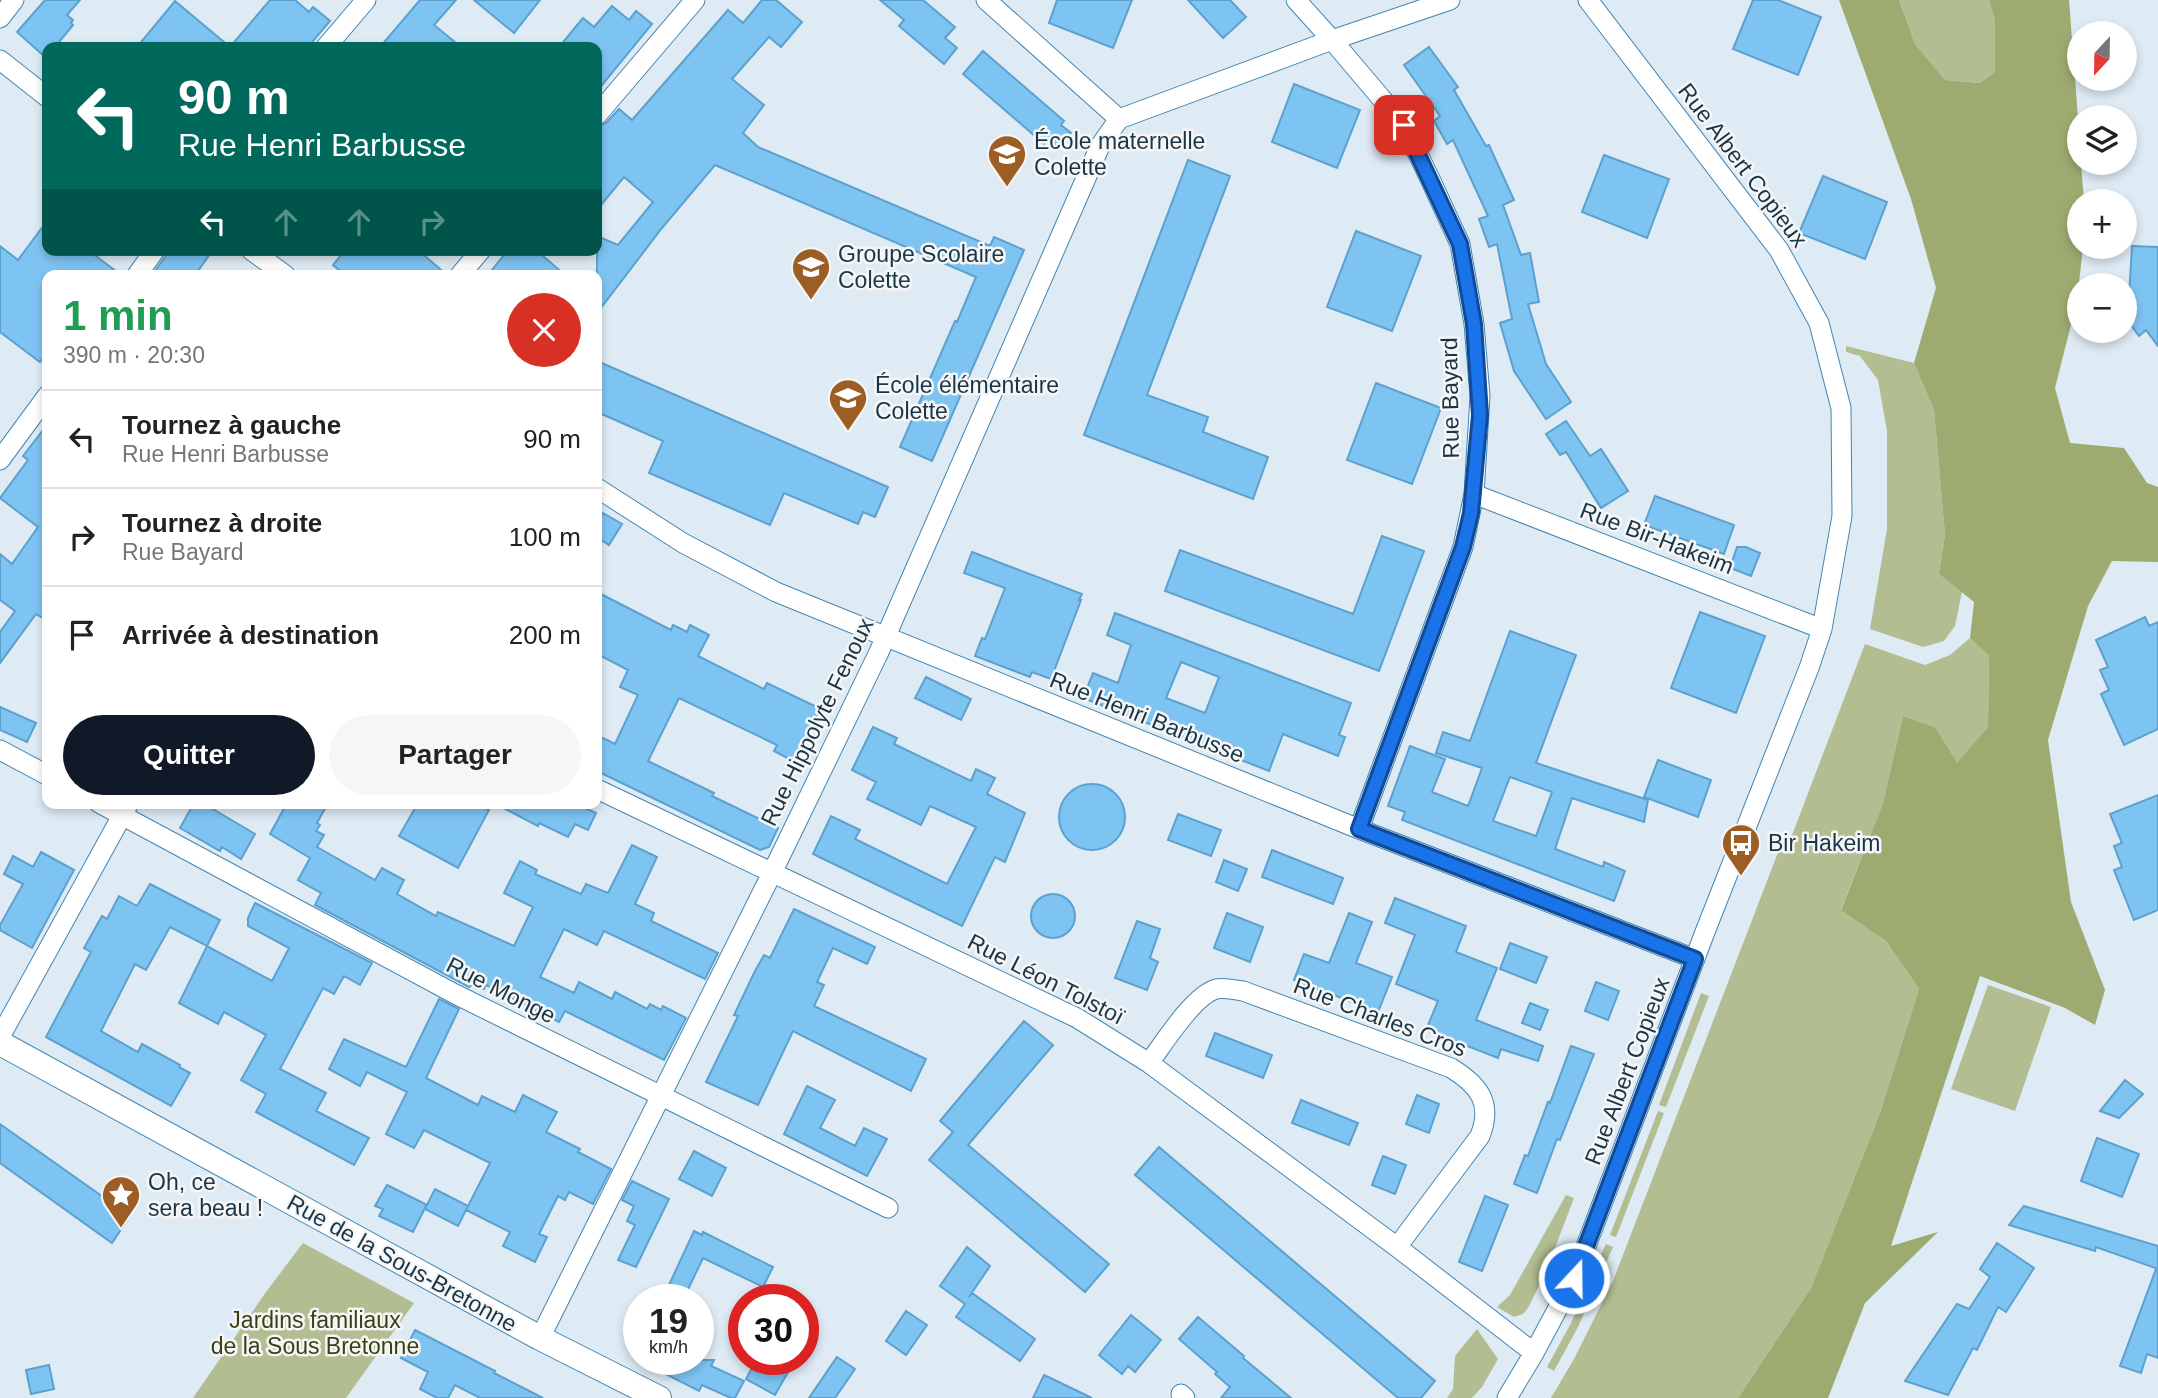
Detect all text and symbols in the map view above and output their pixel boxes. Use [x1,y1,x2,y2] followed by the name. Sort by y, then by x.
[2067,21,2137,91] north arrow
[2067,21,2137,343] map controls
[63,70,154,161] icon: left
[178,70,290,124] text: 90 m
[1673,78,1813,252] street label: Rue Albert Copieux
[1374,95,1434,155] pin
[2067,105,2137,175] button: layers
[1385,106,1423,144] icon: arrive
[178,127,466,163] text: Rue Henri Barbusse
[1034,128,1205,180] place label: École maternelle Colette
[986,133,1028,188] school or university icon: École maternelle Colette
[2067,189,2137,259] button: +
[194,203,232,241] icon: left
[267,203,305,241] icon: ahead
[340,203,378,241] icon: ahead
[413,203,451,241] icon: right
[838,241,1004,293] place label: Groupe Scolaire Colette
[790,246,832,301] school or university icon: Groupe Scolaire Colette
[2067,273,2137,343] button: −
[63,292,173,339] text: 1 min
[507,293,581,367] button: close
[1436,337,1464,459] street label: Rue Bayard
[63,342,205,368] text: 390 m · 20:30
[875,372,1059,424] place label: École élémentaire Colette
[827,377,869,432] school or university icon: École élémentaire Colette
[122,410,341,440] text: Tournez à gauche
[63,420,101,458] icon: left
[523,424,581,454] text: 90 m
[122,441,329,467] text: Rue Henri Barbusse
[1577,497,1737,579] street label: Rue Bir-Hakeim
[122,508,322,538] text: Tournez à droite
[63,518,101,556] icon: right
[509,522,581,552] text: 100 m
[122,539,243,565] text: Rue Bayard
[755,614,879,830] street label: Rue Hippolyte Fenoux
[63,616,101,654] icon: arrive
[122,620,379,650] text: Arrivée à destination
[509,620,581,650] text: 200 m
[1046,666,1248,768] street label: Rue Henri Barbusse
[63,715,315,795] button: Quitter
[329,715,581,795] button: Partager
[1720,822,1762,877] bus stop icon: Bir Hakeim
[1768,830,1880,856] place label: Bir Hakeim
[963,928,1129,1030] street label: Rue Léon Tolstoï
[442,951,560,1029] street label: Rue Monge
[1290,972,1470,1062] street label: Rue Charles Cros
[1579,973,1675,1168] street label: Rue Albert Copieux
[148,1169,263,1221] place label: Oh, ce sera beau !
[100,1174,142,1229] place icon: Oh, ce sera beau !
[283,1189,521,1337] street label: Rue de la Sous-Bretonne
[1537,1241,1611,1315] position arrow
[728,1284,819,1375] speed limit sign: 30
[649,1301,688,1340] text: 19
[211,1307,419,1359] park label: Jardins familiaux de la Sous Bretonne
[649,1337,688,1357] text: km/h

